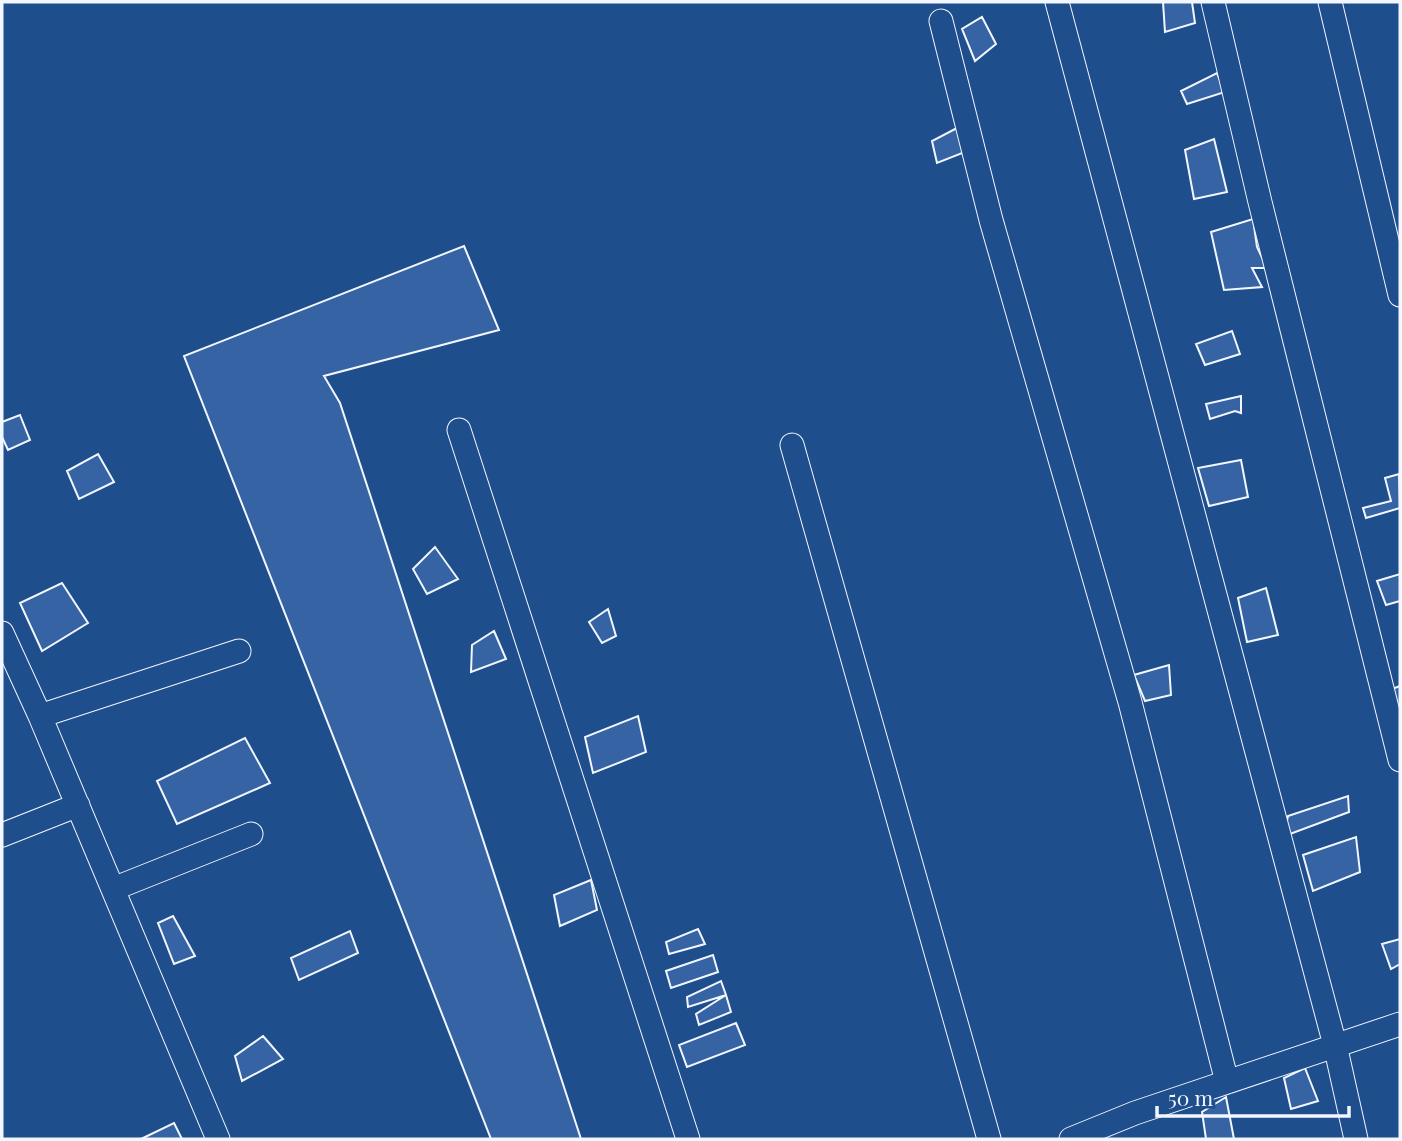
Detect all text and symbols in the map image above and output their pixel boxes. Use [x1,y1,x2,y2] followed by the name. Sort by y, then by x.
[1157,1074,1350,1118] scale bar
[1168,1083,1214,1111] text: 50 m

